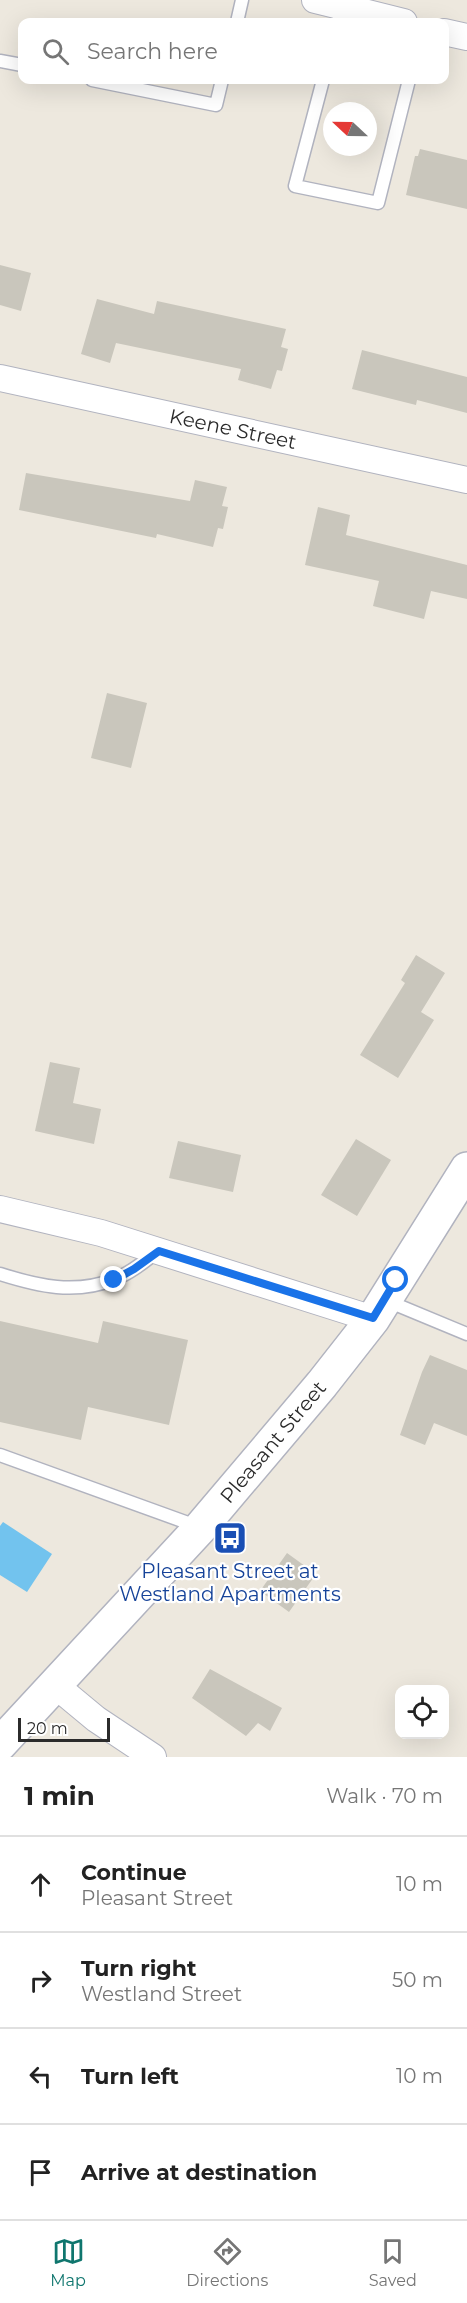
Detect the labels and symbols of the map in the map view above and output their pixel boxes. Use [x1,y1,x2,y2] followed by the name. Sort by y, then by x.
[323,102,377,156] north arrow
[167,404,299,454] street label: Keene Street
[100,1266,126,1292] route end
[382,1266,408,1292] route start
[215,1376,331,1508] street label: Pleasant Street
[212,1520,248,1556] bus stop icon: Pleasant Street at Westland Apartments
[119,1559,341,1606] place label: Pleasant Street at Westland Apartments
[18,1715,110,1742] scale bar

